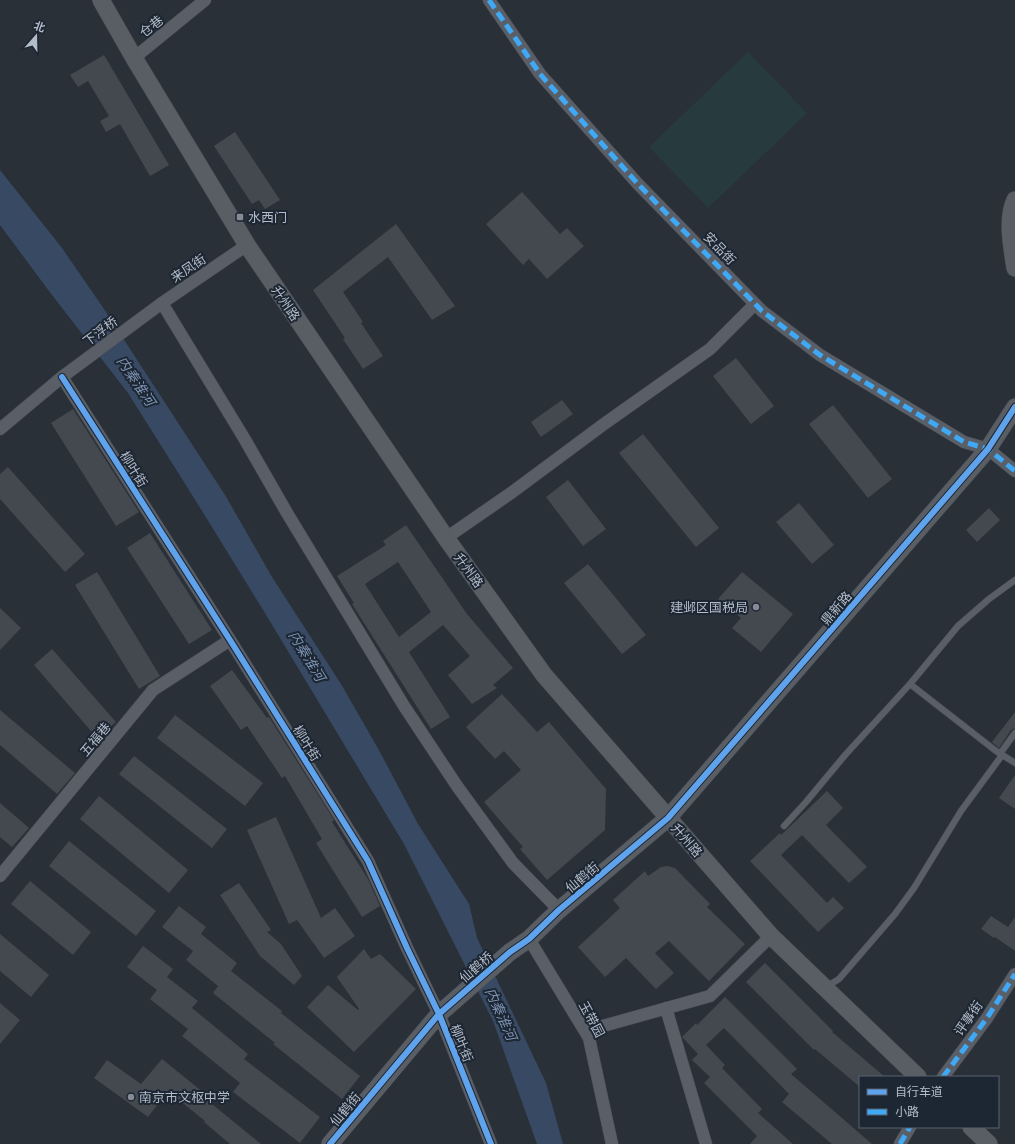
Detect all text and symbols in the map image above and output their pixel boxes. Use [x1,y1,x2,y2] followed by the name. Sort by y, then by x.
[135,11,167,41] street label: 仓巷
[16,16,56,56] north arrow
[32,17,47,35] text: 北
[248,208,287,226] place label: 水西门
[235,212,245,222] marker: 水西门
[700,228,740,268] street label: 安品街
[167,250,209,286] street label: 来凤街
[268,282,304,324] street label: 升州路
[79,312,121,350] street label: 下浮桥
[113,352,162,412] water label: 内秦淮河
[116,448,152,490] street label: 柳叶街
[450,549,488,591] street label: 升州路
[816,587,856,629] street label: 鼎新路
[670,598,748,616] place label: 建邺区国税局
[751,602,761,612] marker: 建邺区国税局
[285,627,332,687] water label: 内秦淮河
[76,718,114,760] street label: 五福巷
[289,722,325,764] street label: 柳叶街
[667,819,707,861] street label: 升州路
[561,858,603,896] street label: 仙鹤街
[455,947,497,987] street label: 仙鹤桥
[481,984,523,1046] water label: 内秦淮河
[949,997,987,1039] street label: 评事街
[575,998,609,1040] street label: 玉带园
[446,1022,478,1064] street label: 柳叶街
[859,1076,999,1128] legend
[895,1083,943,1100] text: 自行车道
[139,1088,230,1106] place label: 南京市文枢中学
[326,1088,364,1130] street label: 仙鹤街
[126,1092,136,1102] marker: 南京市文枢中学
[895,1103,919,1120] text: 小路

